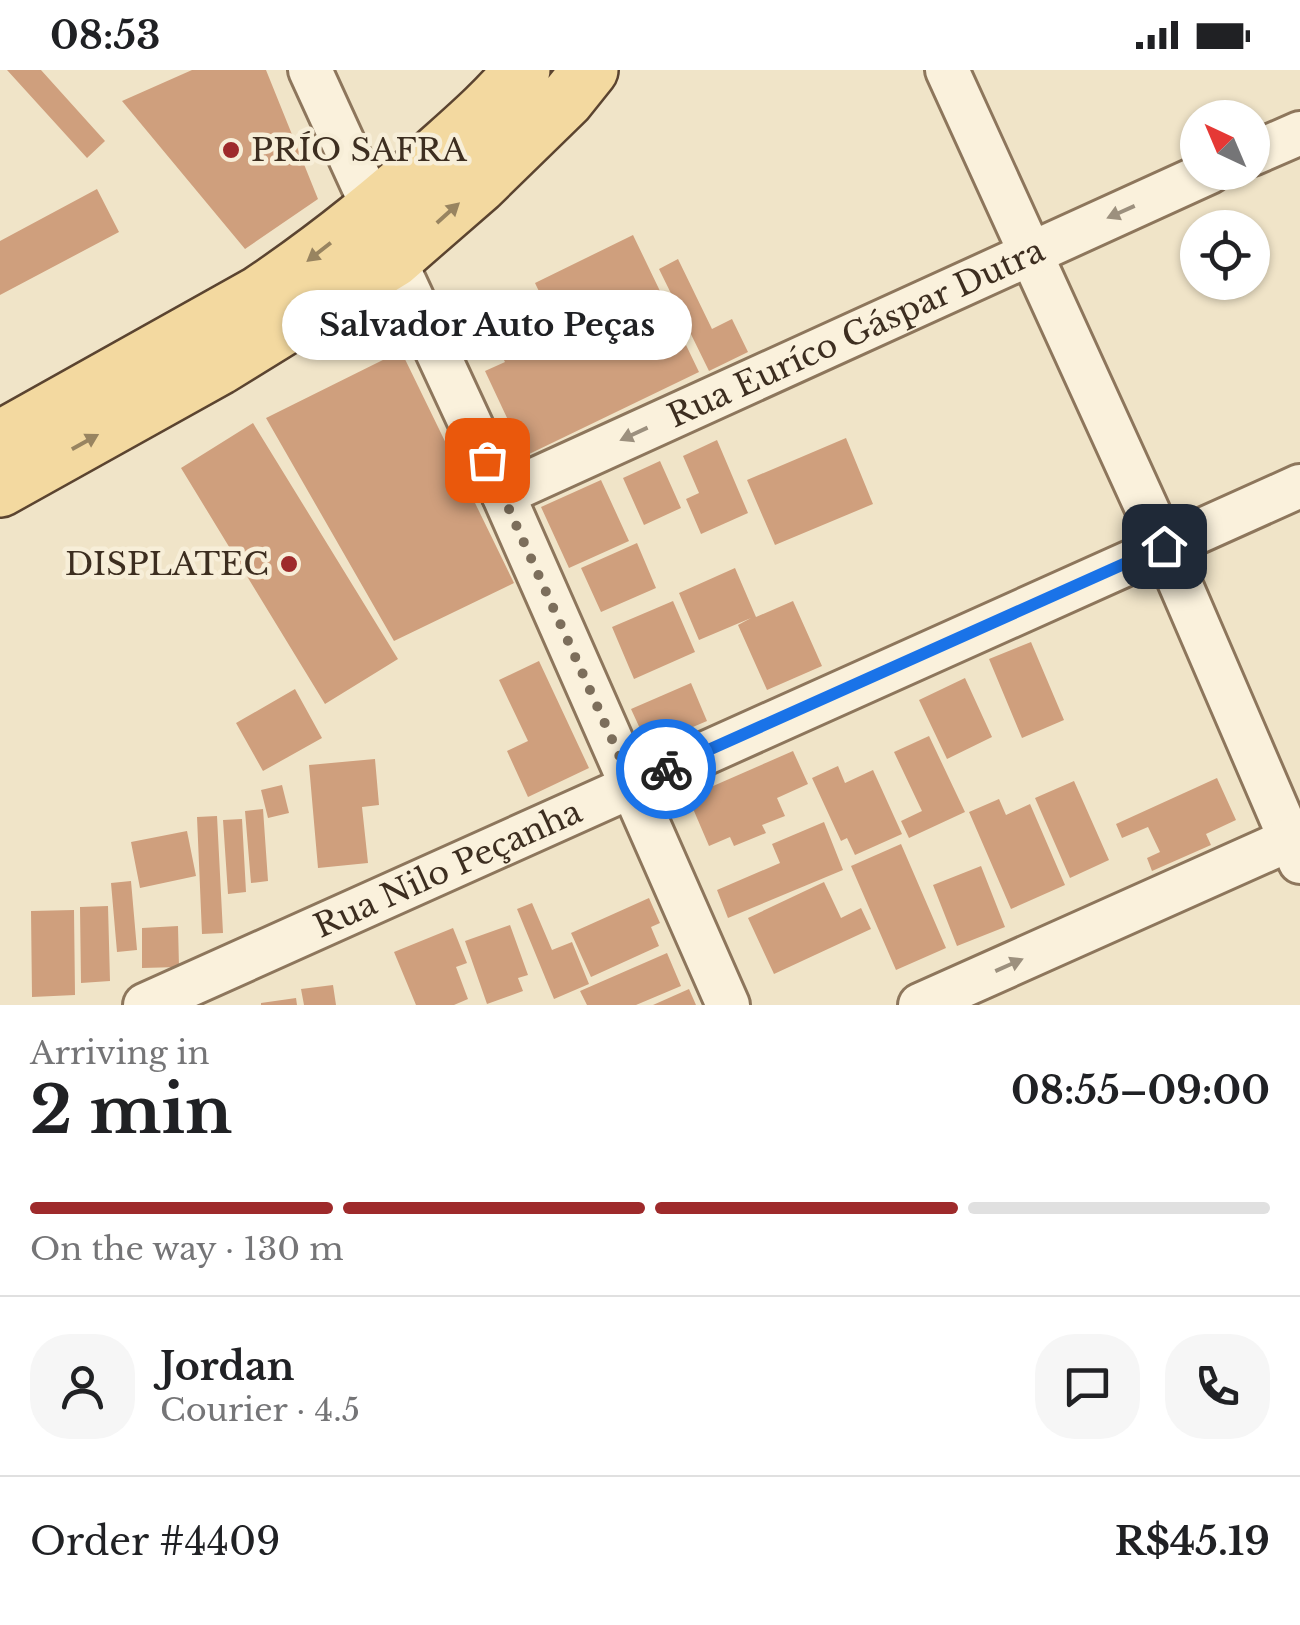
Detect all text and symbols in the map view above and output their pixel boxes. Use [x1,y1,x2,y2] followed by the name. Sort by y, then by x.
[50,12,160,59] text: 08:53
[1180,100,1270,190] north arrow
[1180,100,1270,300] map controls
[251,130,468,170] place label: PRÍO SAFRA
[220,139,242,161] marker: PRÍO SAFRA
[436,202,460,225] one-way arrow
[1106,204,1136,220] one-way arrow
[1180,210,1270,300] button: locate
[661,230,1051,436] street label: Rua Euríco Gáspar Dutra
[306,241,332,261] one-way arrow
[282,290,692,360] callout: Salvador Auto Peças
[319,305,655,345] text: Salvador Auto Peças
[445,418,530,503] pin
[619,426,649,442] one-way arrow
[71,433,100,450] one-way arrow
[460,433,515,488] icon: bag
[1122,504,1207,589] pin
[1137,519,1192,574] icon: home
[65,544,269,584] place label: DISPLATEC
[278,553,300,575] marker: DISPLATEC
[616,719,716,819] courier
[639,742,694,797] icon: bike
[308,791,588,946] street label: Rua Nilo Peçanha
[994,957,1024,973] one-way arrow
[30,1033,209,1073] text: Arriving in
[1011,1067,1270,1114] text: 08:55–09:00
[30,1070,232,1151] text: 2 min
[30,1229,344,1269] text: On the way · 130 m
[30,1334,135,1439] button: person
[1035,1334,1140,1439] button: chat
[1165,1334,1270,1439] button: phone
[160,1343,294,1390] text: Jordan
[160,1390,360,1430] text: Courier · 4.5
[30,1518,281,1565] text: Order #4409
[1115,1518,1270,1565] text: R$45.19

